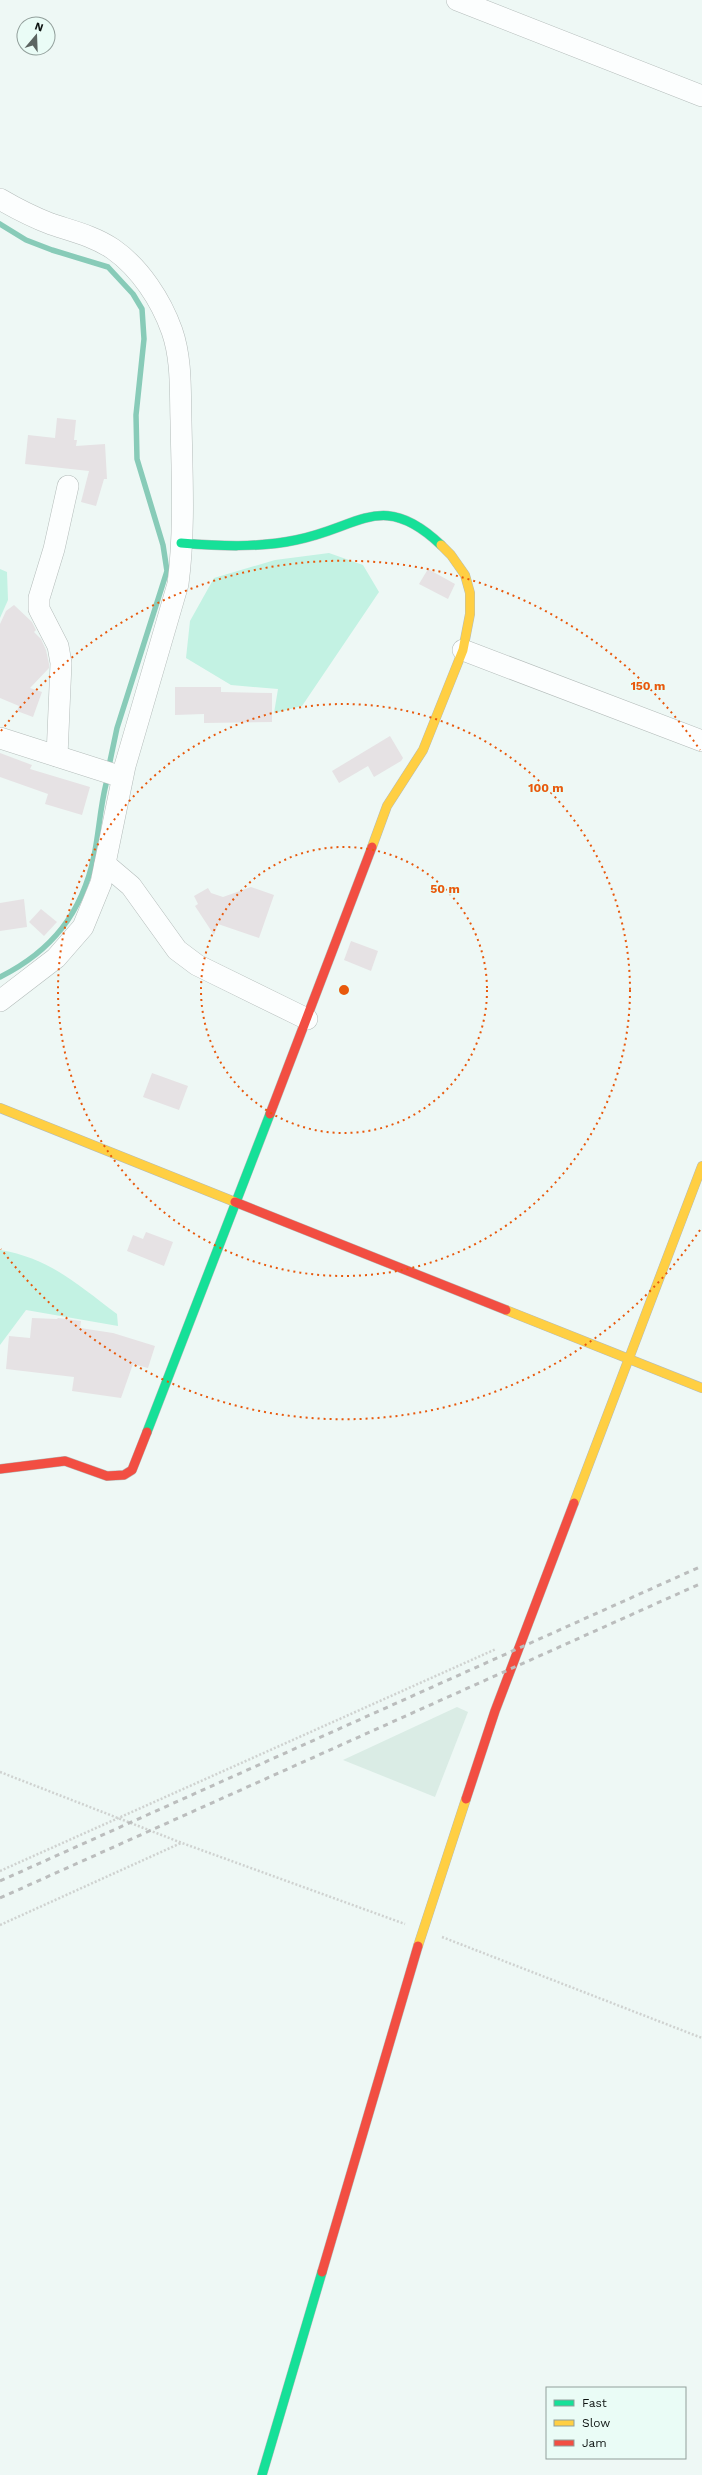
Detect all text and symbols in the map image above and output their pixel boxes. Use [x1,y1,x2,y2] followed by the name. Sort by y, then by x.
[16,16,56,56] north arrow
[33,20,45,34] text: N
[631,679,665,693] text: 150 m
[528,781,564,795] text: 100 m
[430,882,460,896] text: 50 m
[337,983,351,997] centre of rings
[546,2387,686,2459] legend
[582,2396,607,2410] text: Fast
[582,2416,610,2430] text: Slow
[582,2436,607,2450] text: Jam

